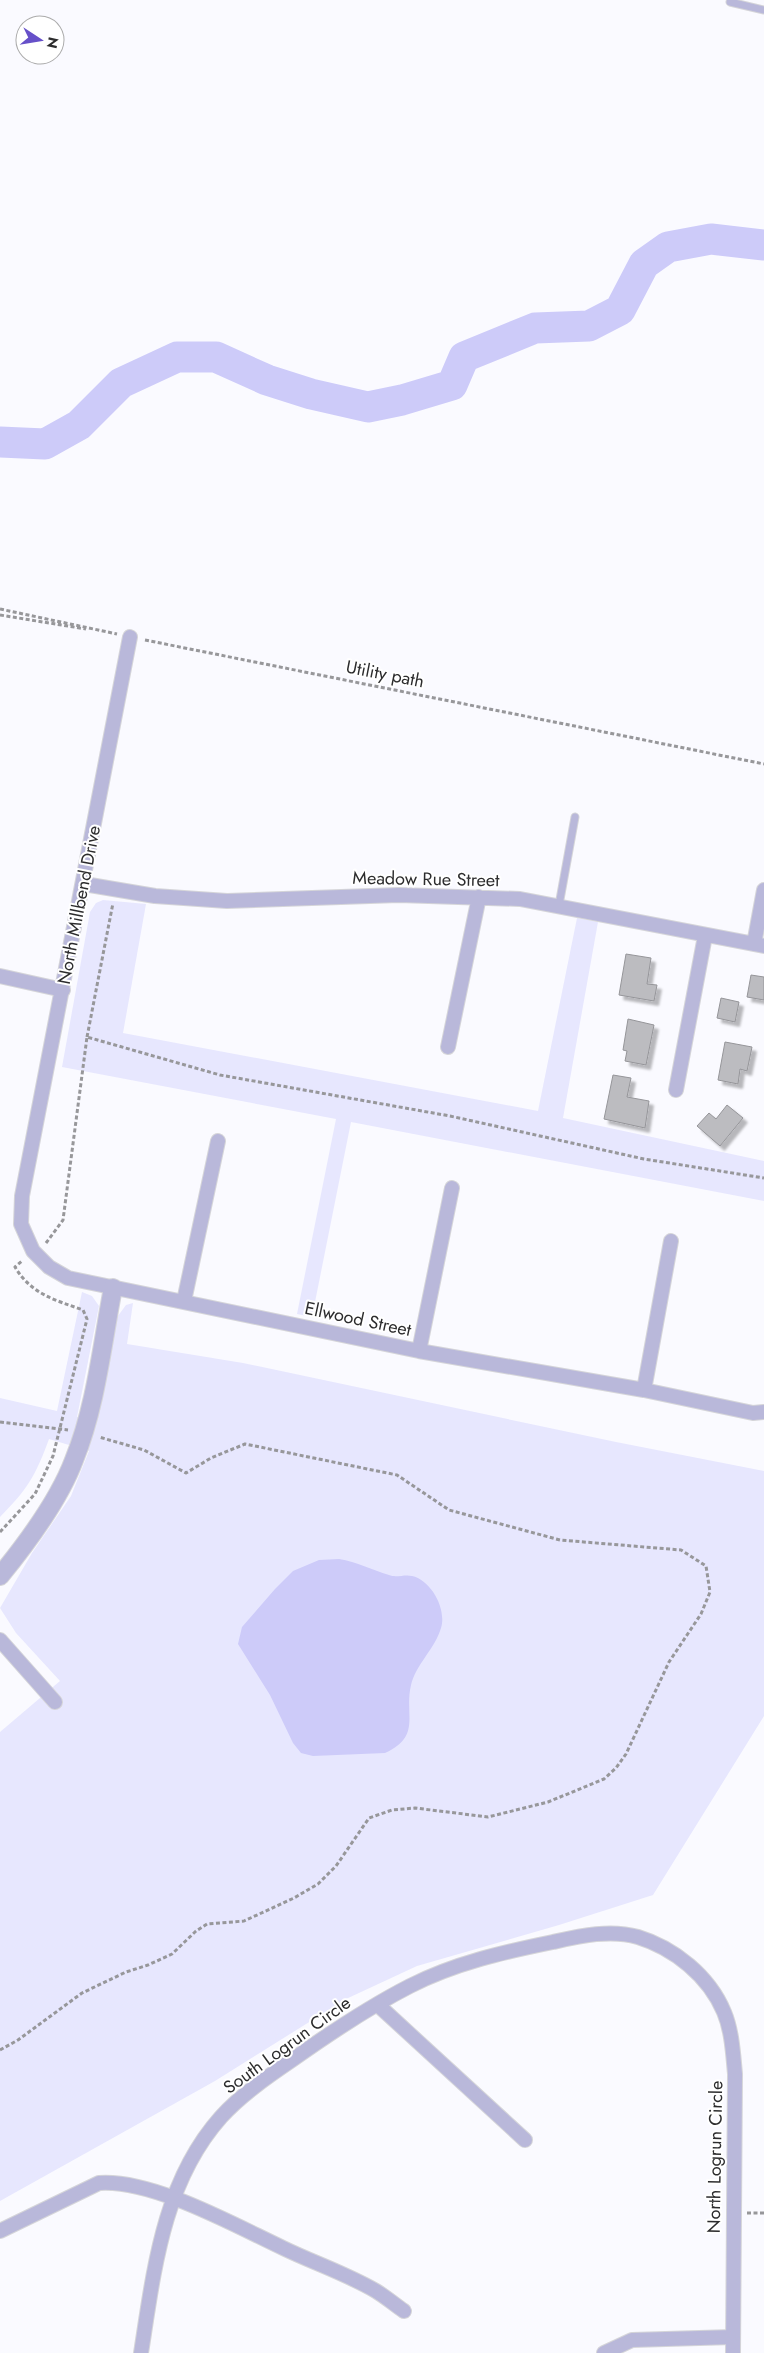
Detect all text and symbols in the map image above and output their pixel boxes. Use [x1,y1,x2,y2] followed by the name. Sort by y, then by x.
[15,15,65,65] north arrow
[42,35,64,50] text: N
[344,654,426,694] street label: Utility path
[51,823,107,987] street label: North Millbend Drive
[352,865,500,893] street label: Meadow Rue Street
[302,1295,414,1343] street label: Ellwood Street
[218,1990,356,2100] street label: South Logrun Circle
[701,2080,729,2234] street label: North Logrun Circle

